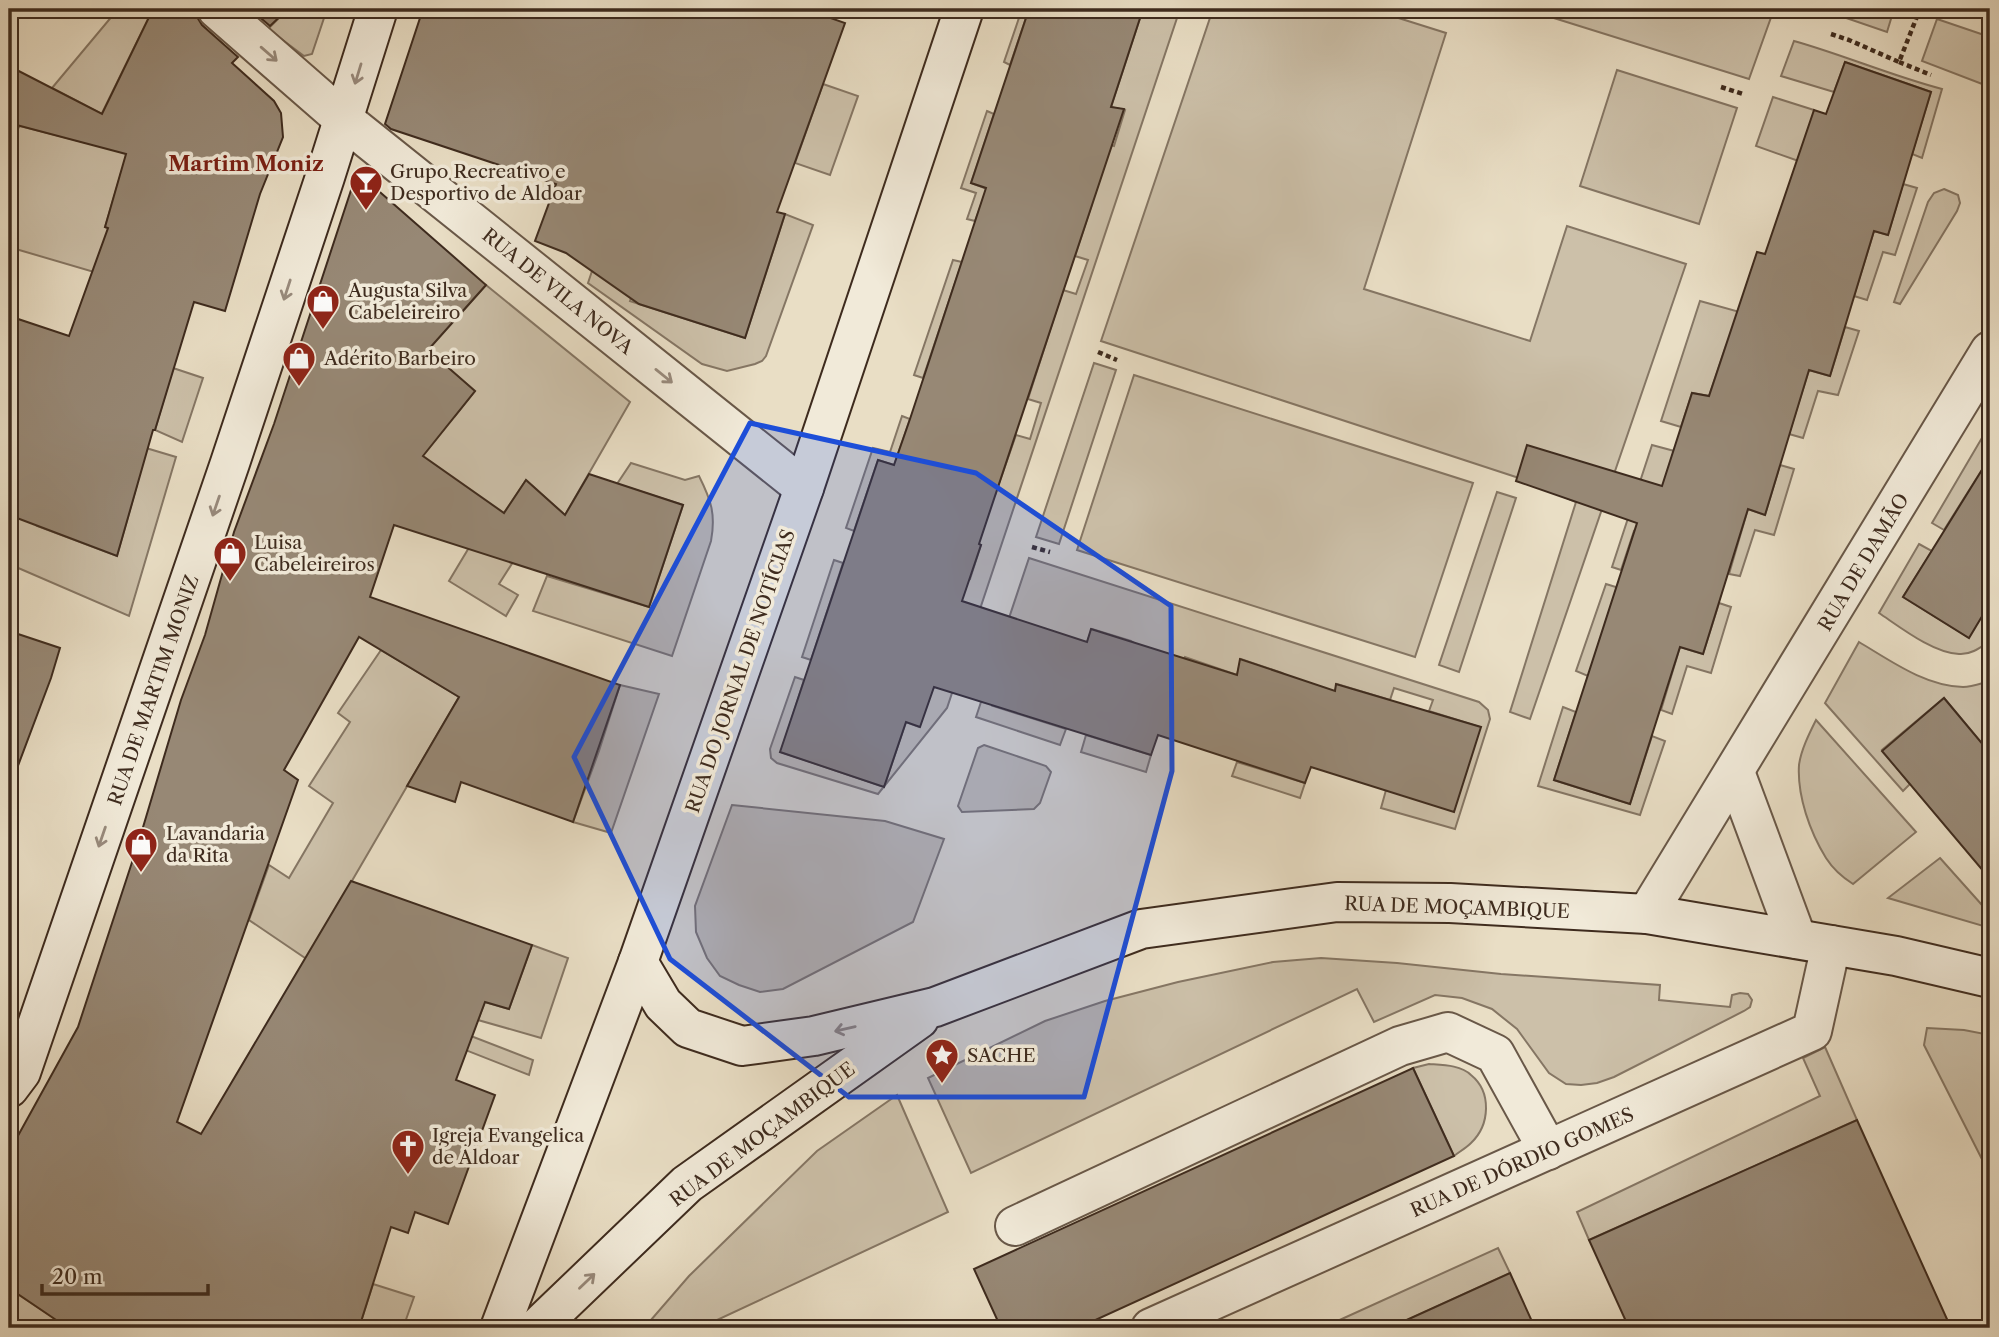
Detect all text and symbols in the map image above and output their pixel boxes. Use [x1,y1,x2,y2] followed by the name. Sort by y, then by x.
[259,46,277,62] one-way arrow
[350,63,363,85] one-way arrow
[168,151,324,176] district label: Martim Moniz
[390,160,582,205] place label: Grupo Recreativo e Desportivo de Aldoar
[347,163,385,212] bar icon: Grupo Recreativo e Desportivo de Aldoar
[478,223,638,360] street label: RUA DE VILA NOVA
[280,279,292,301] one-way arrow
[347,279,467,324] place label: Augusta Silva Cabeleireiro
[304,282,342,331] shop icon: Augusta Silva Cabeleireiro
[280,339,318,388] shop icon: Adérito Barbeiro
[323,347,476,370] place label: Adérito Barbeiro
[655,368,673,384] one-way arrow
[1812,489,1914,635] street label: RUA DE DAMÃO
[209,495,221,517] one-way arrow
[681,526,800,816] street label: RUA DO JORNAL DE NOTÍCIAS
[254,531,375,576] place label: Luisa Cabeleireiros
[211,534,249,583] shop icon: Luisa Cabeleireiros
[103,572,204,808] street label: RUA DE MARTIM MONIZ
[166,822,265,867] place label: Lavandaria da Rita
[122,825,160,874] shop icon: Lavandaria da Rita
[95,826,108,848] one-way arrow
[1344,892,1570,923] street label: RUA DE MOÇAMBIQUE
[834,1023,857,1036] one-way arrow
[923,1036,961,1085] place icon: SACHE
[967,1044,1036,1067] place label: SACHE
[665,1057,859,1211] street label: RUA DE MOÇAMBIQUE
[1407,1103,1637,1222] street label: RUA DE DÓRDIO GOMES
[432,1124,584,1169] place label: Igreja Evangelica de Aldoar
[389,1127,427,1176] church icon: Igreja Evangelica de Aldoar
[42,1253,208,1297] scale bar
[52,1264,103,1289] text: 20 m
[578,1272,595,1289] one-way arrow

